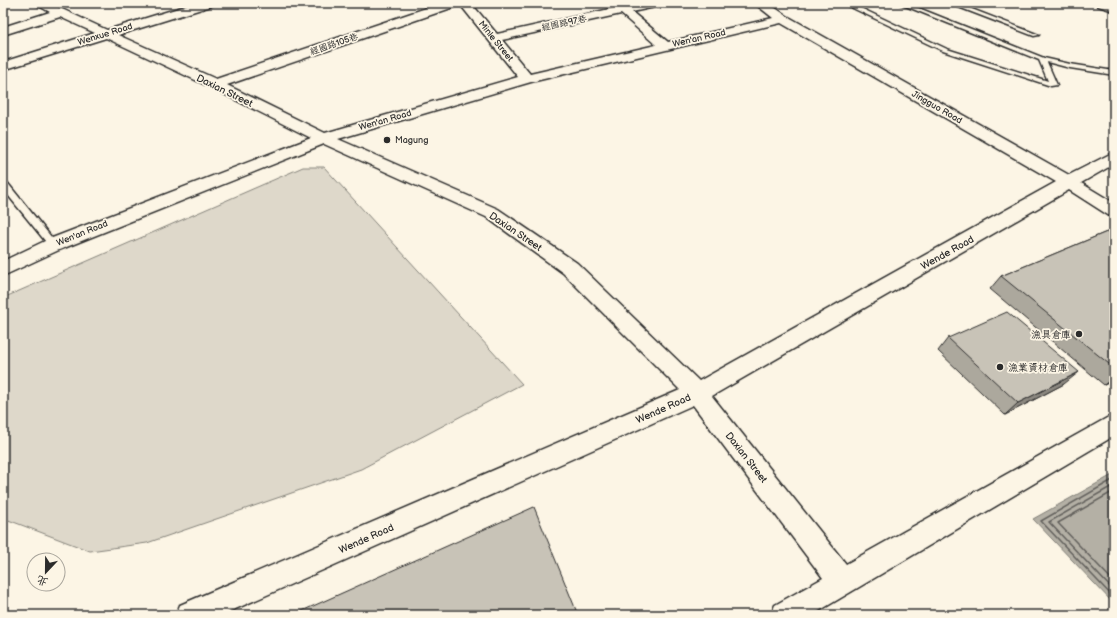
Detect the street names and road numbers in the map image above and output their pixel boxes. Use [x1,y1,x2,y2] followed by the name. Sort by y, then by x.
[541,13,588,34] street label: 經國路97巷
[476,19,516,64] street label: Minle Street
[76,21,134,48] street label: Wenxue Road
[671,27,727,50] street label: Wen'an Road
[309,31,360,58] street label: 經國路105巷
[194,72,255,110] street label: Daxian Street
[909,88,964,126] street label: Jingguo Road
[358,108,413,133] street label: Wen'an Road
[487,210,544,254] street label: Daxian Street
[55,218,109,249] street label: Wen'an Road
[919,233,976,272] street label: Wende Road
[634,391,693,426] street label: Wende Road
[723,430,770,485] street label: Daxian Street
[337,521,396,556] street label: Wende Road

